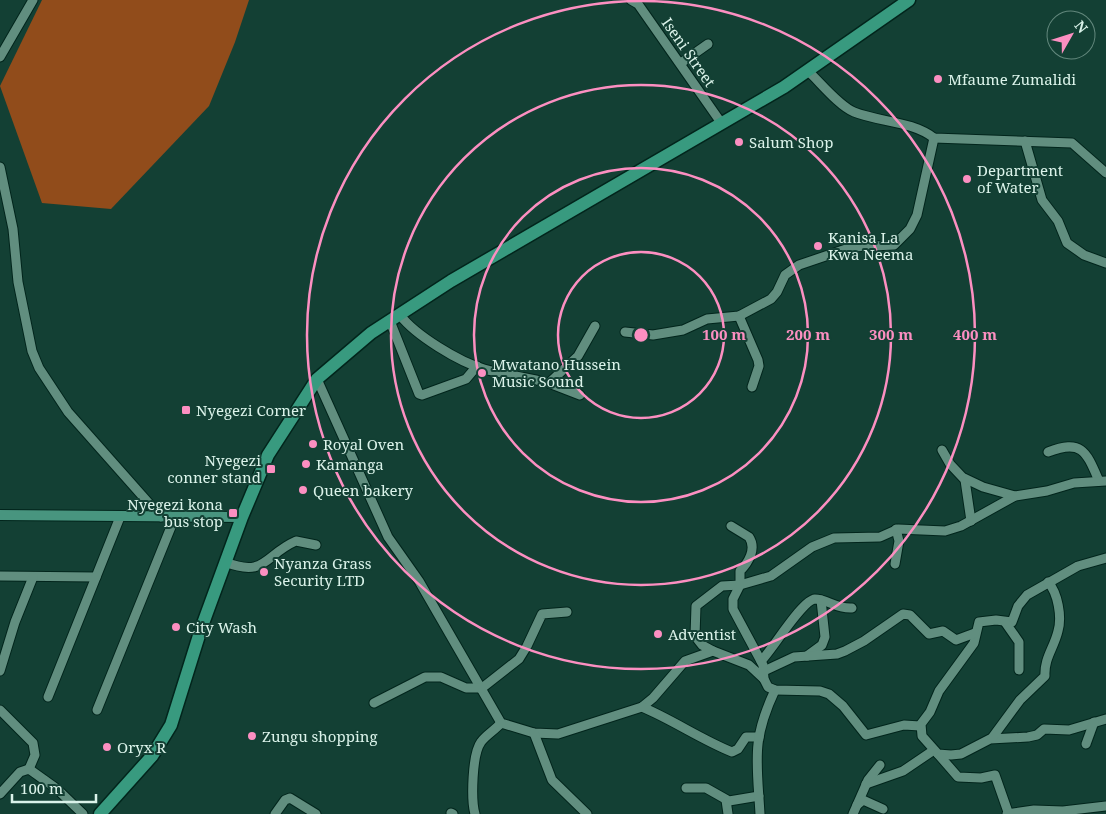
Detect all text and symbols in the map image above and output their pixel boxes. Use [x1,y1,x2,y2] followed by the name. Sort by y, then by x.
[1046,10,1096,60] north arrow
[658,13,720,91] street label: Iseni Street
[1071,16,1092,37] text: N
[948,69,1076,89] place label: Mfaume Zumalidi
[932,73,944,85] marker: Mfaume Zumalidi
[749,132,833,152] place label: Salum Shop
[733,136,745,148] marker: Salum Shop
[977,160,1063,197] place label: Department of Water
[961,173,973,185] marker: Department of Water
[828,227,913,264] place label: Kanisa La Kwa Neema
[812,240,824,252] marker: Kanisa La Kwa Neema
[702,324,746,344] text: 100 m
[786,324,830,344] text: 200 m
[869,324,913,344] text: 300 m
[953,324,997,344] text: 400 m
[632,326,650,344] centre of rings
[492,354,621,391] place label: Mwatano Hussein Music Sound
[476,367,488,379] marker: Mwatano Hussein Music Sound
[196,400,306,420] place label: Nyegezi Corner
[180,404,192,416] marker: Nyegezi Corner
[323,434,405,454] place label: Royal Oven
[307,438,319,450] marker: Royal Oven
[167,450,261,487] place label: Nyegezi conner stand
[316,454,384,474] place label: Kamanga
[300,458,312,470] marker: Kamanga
[265,463,277,475] marker: Nyegezi conner stand
[313,480,414,500] place label: Queen bakery
[297,484,309,496] marker: Queen bakery
[127,494,223,531] place label: Nyegezi kona bus stop
[227,507,239,519] marker: Nyegezi kona bus stop
[274,553,372,590] place label: Nyanza Grass Security LTD
[258,566,270,578] marker: Nyanza Grass Security LTD
[186,617,258,637] place label: City Wash
[170,621,182,633] marker: City Wash
[668,624,736,644] place label: Adventist
[652,628,664,640] marker: Adventist
[262,726,378,746] place label: Zungu shopping
[246,730,258,742] marker: Zungu shopping
[117,737,166,757] place label: Oryx R
[101,741,113,753] marker: Oryx R
[12,772,96,804] scale bar
[20,778,63,798] text: 100 m

